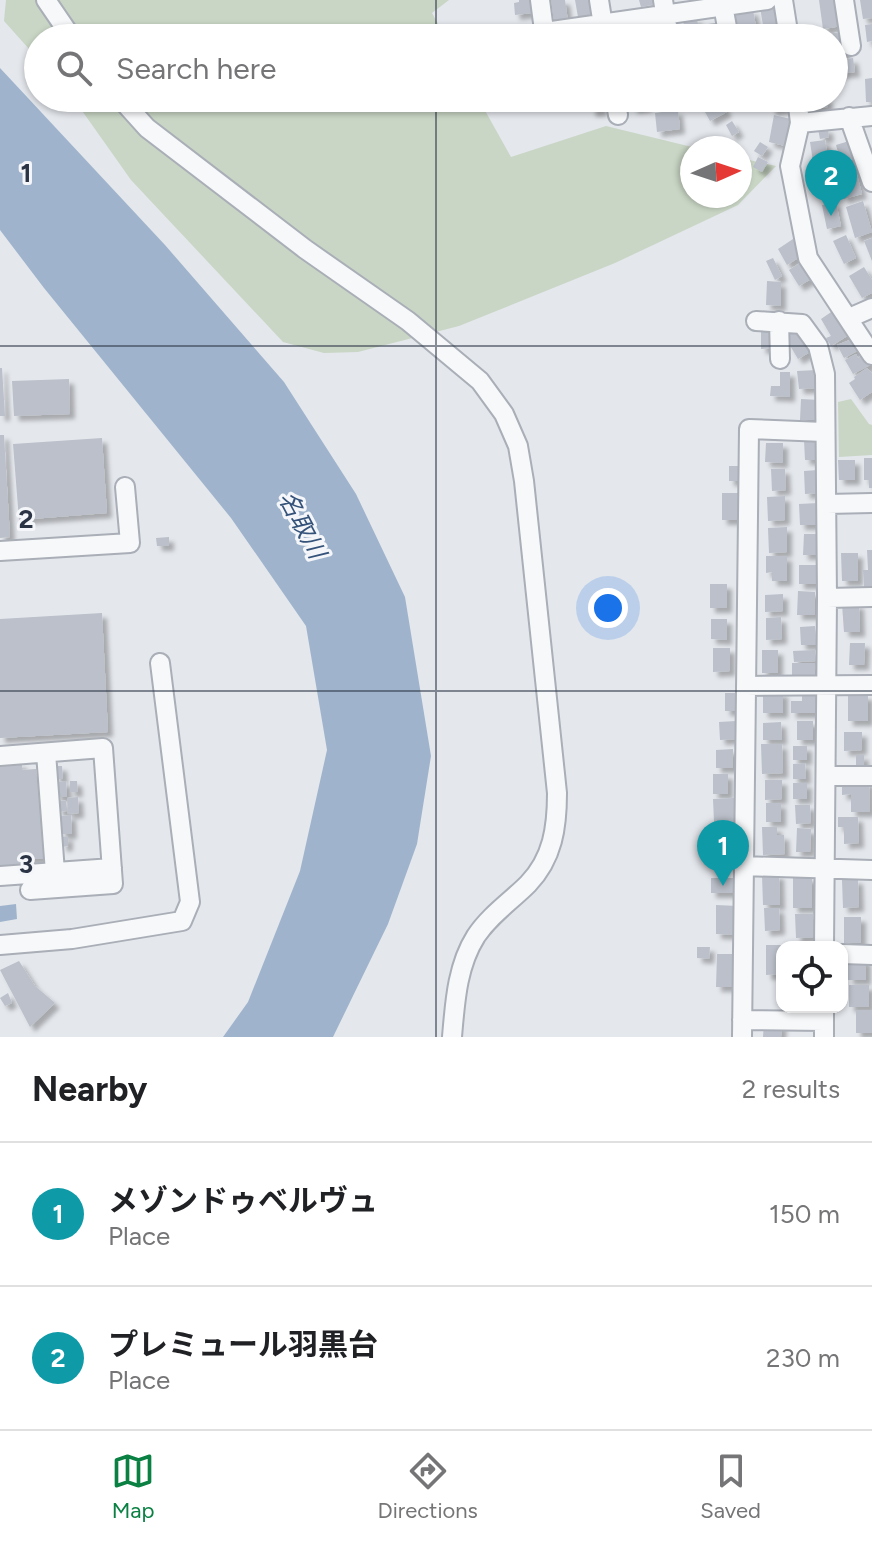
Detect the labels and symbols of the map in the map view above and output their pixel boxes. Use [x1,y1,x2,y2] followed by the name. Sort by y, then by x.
[680,136,752,208] north arrow
[805,150,857,216] pin: 2
[21,157,31,189] text: 1
[273,486,334,566] water label: 名取川
[18,503,34,535] text: 2
[588,588,628,628] your location
[697,820,749,886] pin: 1
[19,848,33,880] text: 3

